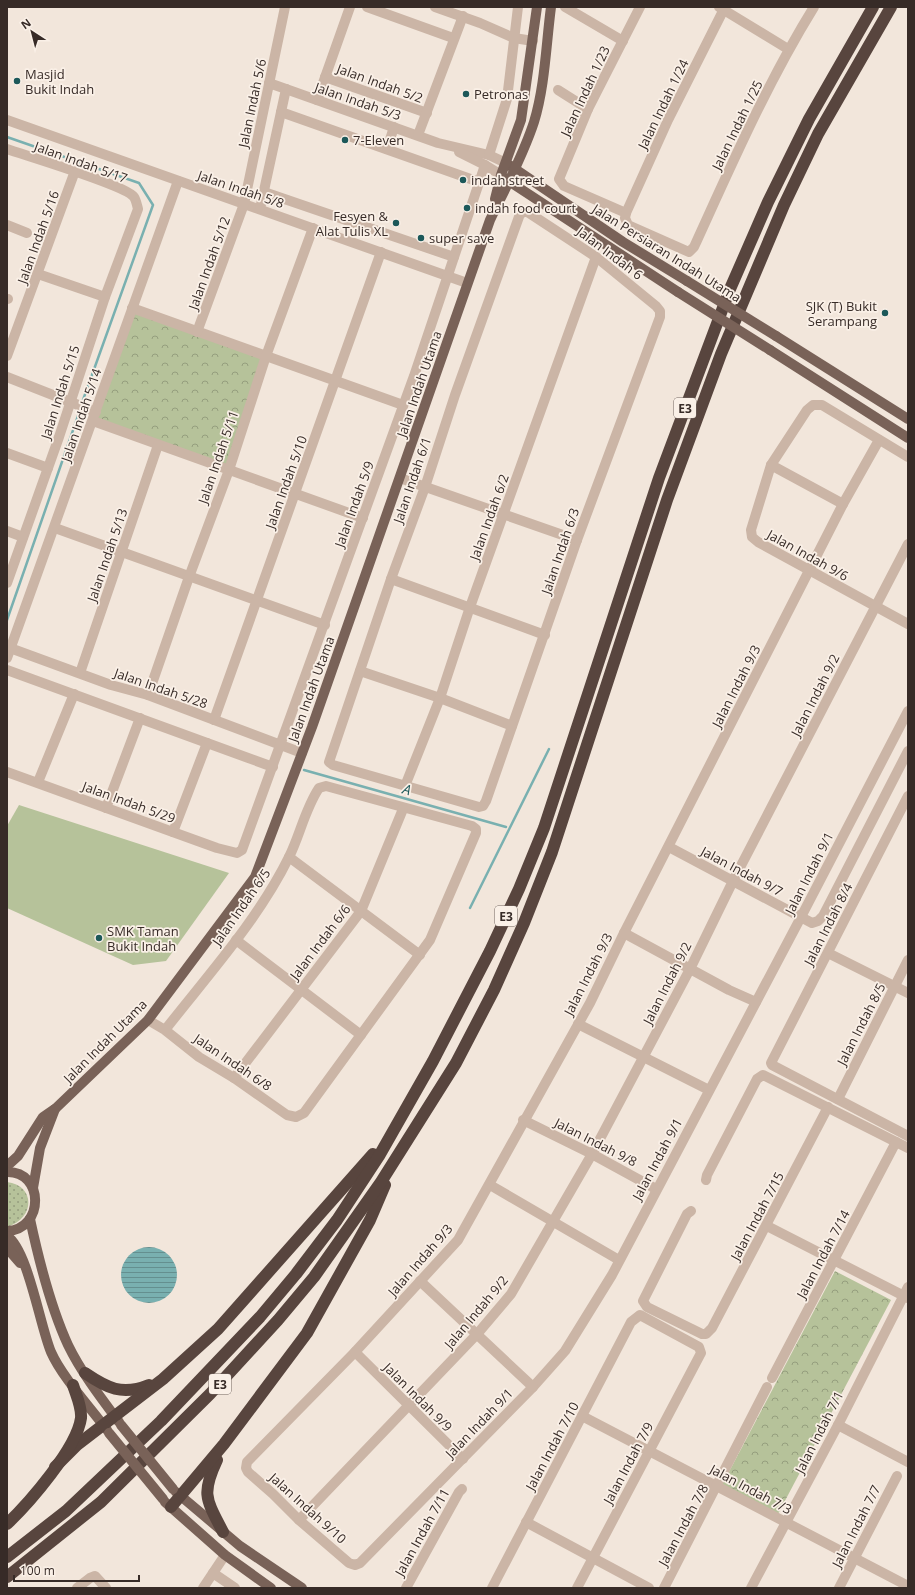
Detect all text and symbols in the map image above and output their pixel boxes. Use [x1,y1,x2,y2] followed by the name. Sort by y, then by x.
[12,12,52,52] north arrow
[18,15,34,32] text: N
[555,43,614,141] street label: Jalan Indah 1/23
[633,56,693,154] street label: Jalan Indah 1/24
[233,57,270,151] street label: Jalan Indah 5/6
[333,58,426,107] street label: Jalan Indah 5/2
[25,65,94,98] place label: Masjid Bukit Indah
[12,76,22,86] marker: Masjid Bukit Indah
[310,77,404,124] street label: Jalan Indah 5/3
[707,77,767,175] street label: Jalan Indah 1/25
[474,85,528,103] place label: Petronas
[461,89,471,99] marker: Petronas
[353,131,404,149] place label: 7-Eleven
[340,135,350,145] marker: 7-Eleven
[30,136,130,187] street label: Jalan Indah 5/17
[193,165,287,212] street label: Jalan Indah 5/8
[471,171,545,189] place label: indah street
[458,175,468,185] marker: indah street
[12,188,63,288] street label: Jalan Indah 5/16
[475,199,576,217] place label: indah food court
[587,199,745,306] street label: Jalan Persiaran Indah Utama
[462,203,472,213] marker: indah food court
[316,207,389,240] place label: Fesyen & Alat Tulis XL
[183,214,234,314] street label: Jalan Indah 5/12
[391,218,401,228] marker: Fesyen & Alat Tulis XL
[572,221,647,284] street label: Jalan Indah 6
[429,229,494,247] place label: super save
[416,233,426,243] marker: super save
[806,297,877,330] place label: SJK (T) Bukit Serampang
[880,308,890,318] marker: SJK (T) Bukit Serampang
[392,328,446,441] street label: Jalan Indah Utama
[36,343,84,443] street label: Jalan Indah 5/15
[56,365,106,466] street label: Jalan Indah 5/14
[674,398,696,418] road number: E3
[193,408,242,508] street label: Jalan Indah 5/11
[260,433,311,533] street label: Jalan Indah 5/10
[388,434,435,528] street label: Jalan Indah 6/1
[329,458,378,551] street label: Jalan Indah 5/9
[464,471,513,564] street label: Jalan Indah 6/2
[536,505,583,599] street label: Jalan Indah 6/3
[82,506,131,606] street label: Jalan Indah 5/13
[762,524,852,585] street label: Jalan Indah 9/6
[283,634,338,746] street label: Jalan Indah Utama
[707,642,765,732] street label: Jalan Indah 9/3
[786,651,844,741] street label: Jalan Indah 9/2
[110,663,210,712] street label: Jalan Indah 5/28
[78,776,178,827] street label: Jalan Indah 5/29
[400,779,414,799] water label: A
[780,829,838,919] street label: Jalan Indah 9/1
[696,841,786,900] street label: Jalan Indah 9/7
[207,865,274,951] street label: Jalan Indah 6/5
[799,879,857,970] street label: Jalan Indah 8/4
[284,901,354,985] street label: Jalan Indah 6/6
[495,906,517,926] road number: E3
[107,922,179,955] place label: SMK Taman Bukit Indah
[559,930,617,1020] street label: Jalan Indah 9/3
[94,933,104,943] marker: SMK Taman Bukit Indah
[638,939,696,1029] street label: Jalan Indah 9/2
[832,980,890,1070] street label: Jalan Indah 8/5
[58,995,151,1088] street label: Jalan Indah Utama
[189,1028,275,1095] street label: Jalan Indah 6/8
[550,1113,640,1171] street label: Jalan Indah 9/8
[627,1115,686,1205] street label: Jalan Indah 9/1
[725,1169,788,1265] street label: Jalan Indah 7/15
[791,1206,854,1303] street label: Jalan Indah 7/14
[382,1220,456,1302] street label: Jalan Indah 9/3
[439,1272,512,1354] street label: Jalan Indah 9/2
[378,1357,456,1435] street label: Jalan Indah 9/9
[209,1374,231,1394] road number: E3
[440,1384,517,1463] street label: Jalan Indah 9/1
[790,1388,848,1478] street label: Jalan Indah 7/1
[520,1399,583,1495] street label: Jalan Indah 7/10
[598,1419,657,1509] street label: Jalan Indah 7/9
[705,1459,795,1518] street label: Jalan Indah 7/3
[264,1467,350,1547] street label: Jalan Indah 9/10
[653,1481,712,1571] street label: Jalan Indah 7/8
[827,1482,885,1572] street label: Jalan Indah 7/7
[389,1485,454,1581] street label: Jalan Indah 7/11
[14,1557,139,1583] scale bar
[20,1562,55,1579] text: 100 m

